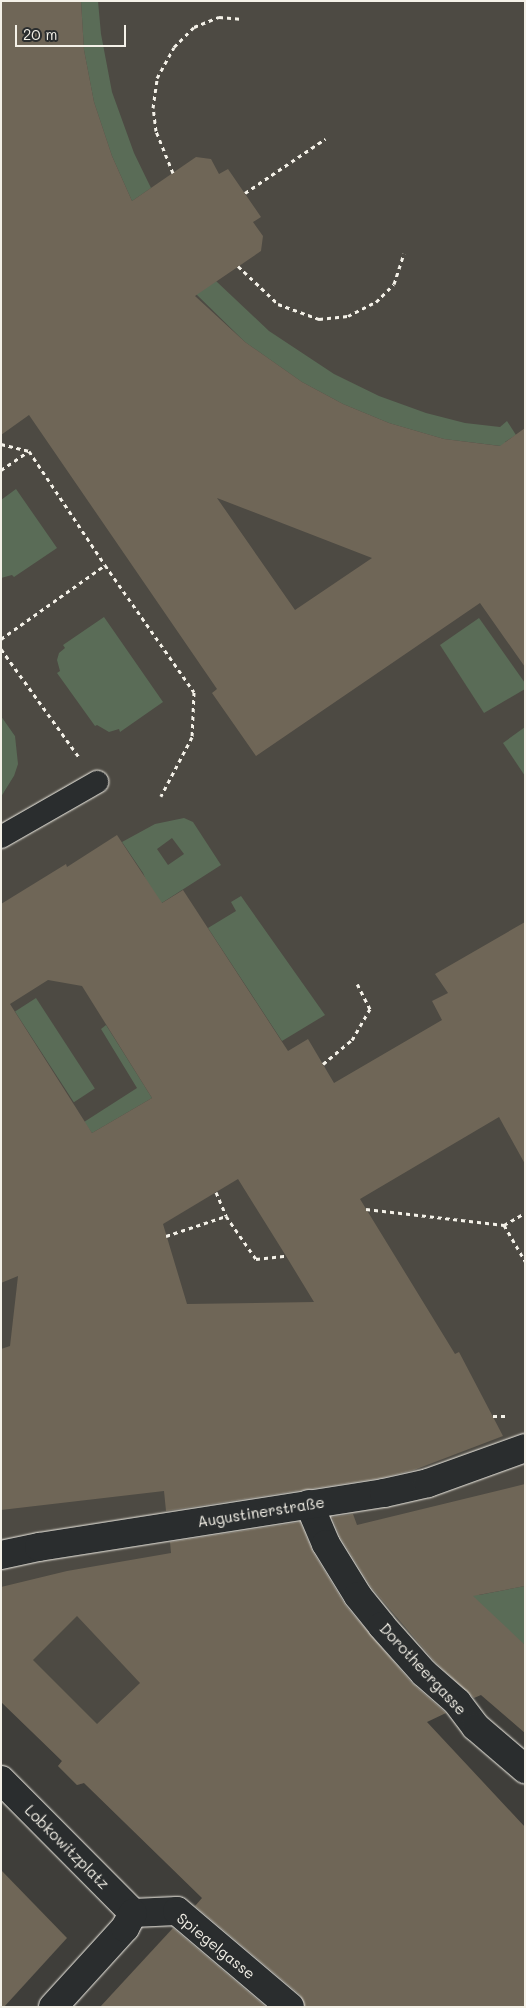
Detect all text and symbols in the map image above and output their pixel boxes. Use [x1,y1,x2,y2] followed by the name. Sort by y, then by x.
[18,15,129,47] scale bar
[23,24,57,44] text: 20 m
[196,1493,326,1531] street label: Augustinerstraße
[376,1619,470,1719] street label: Dorotheergasse
[21,1801,113,1893] street label: Lobkowitzplatz
[173,1909,259,1983] street label: Spiegelgasse

